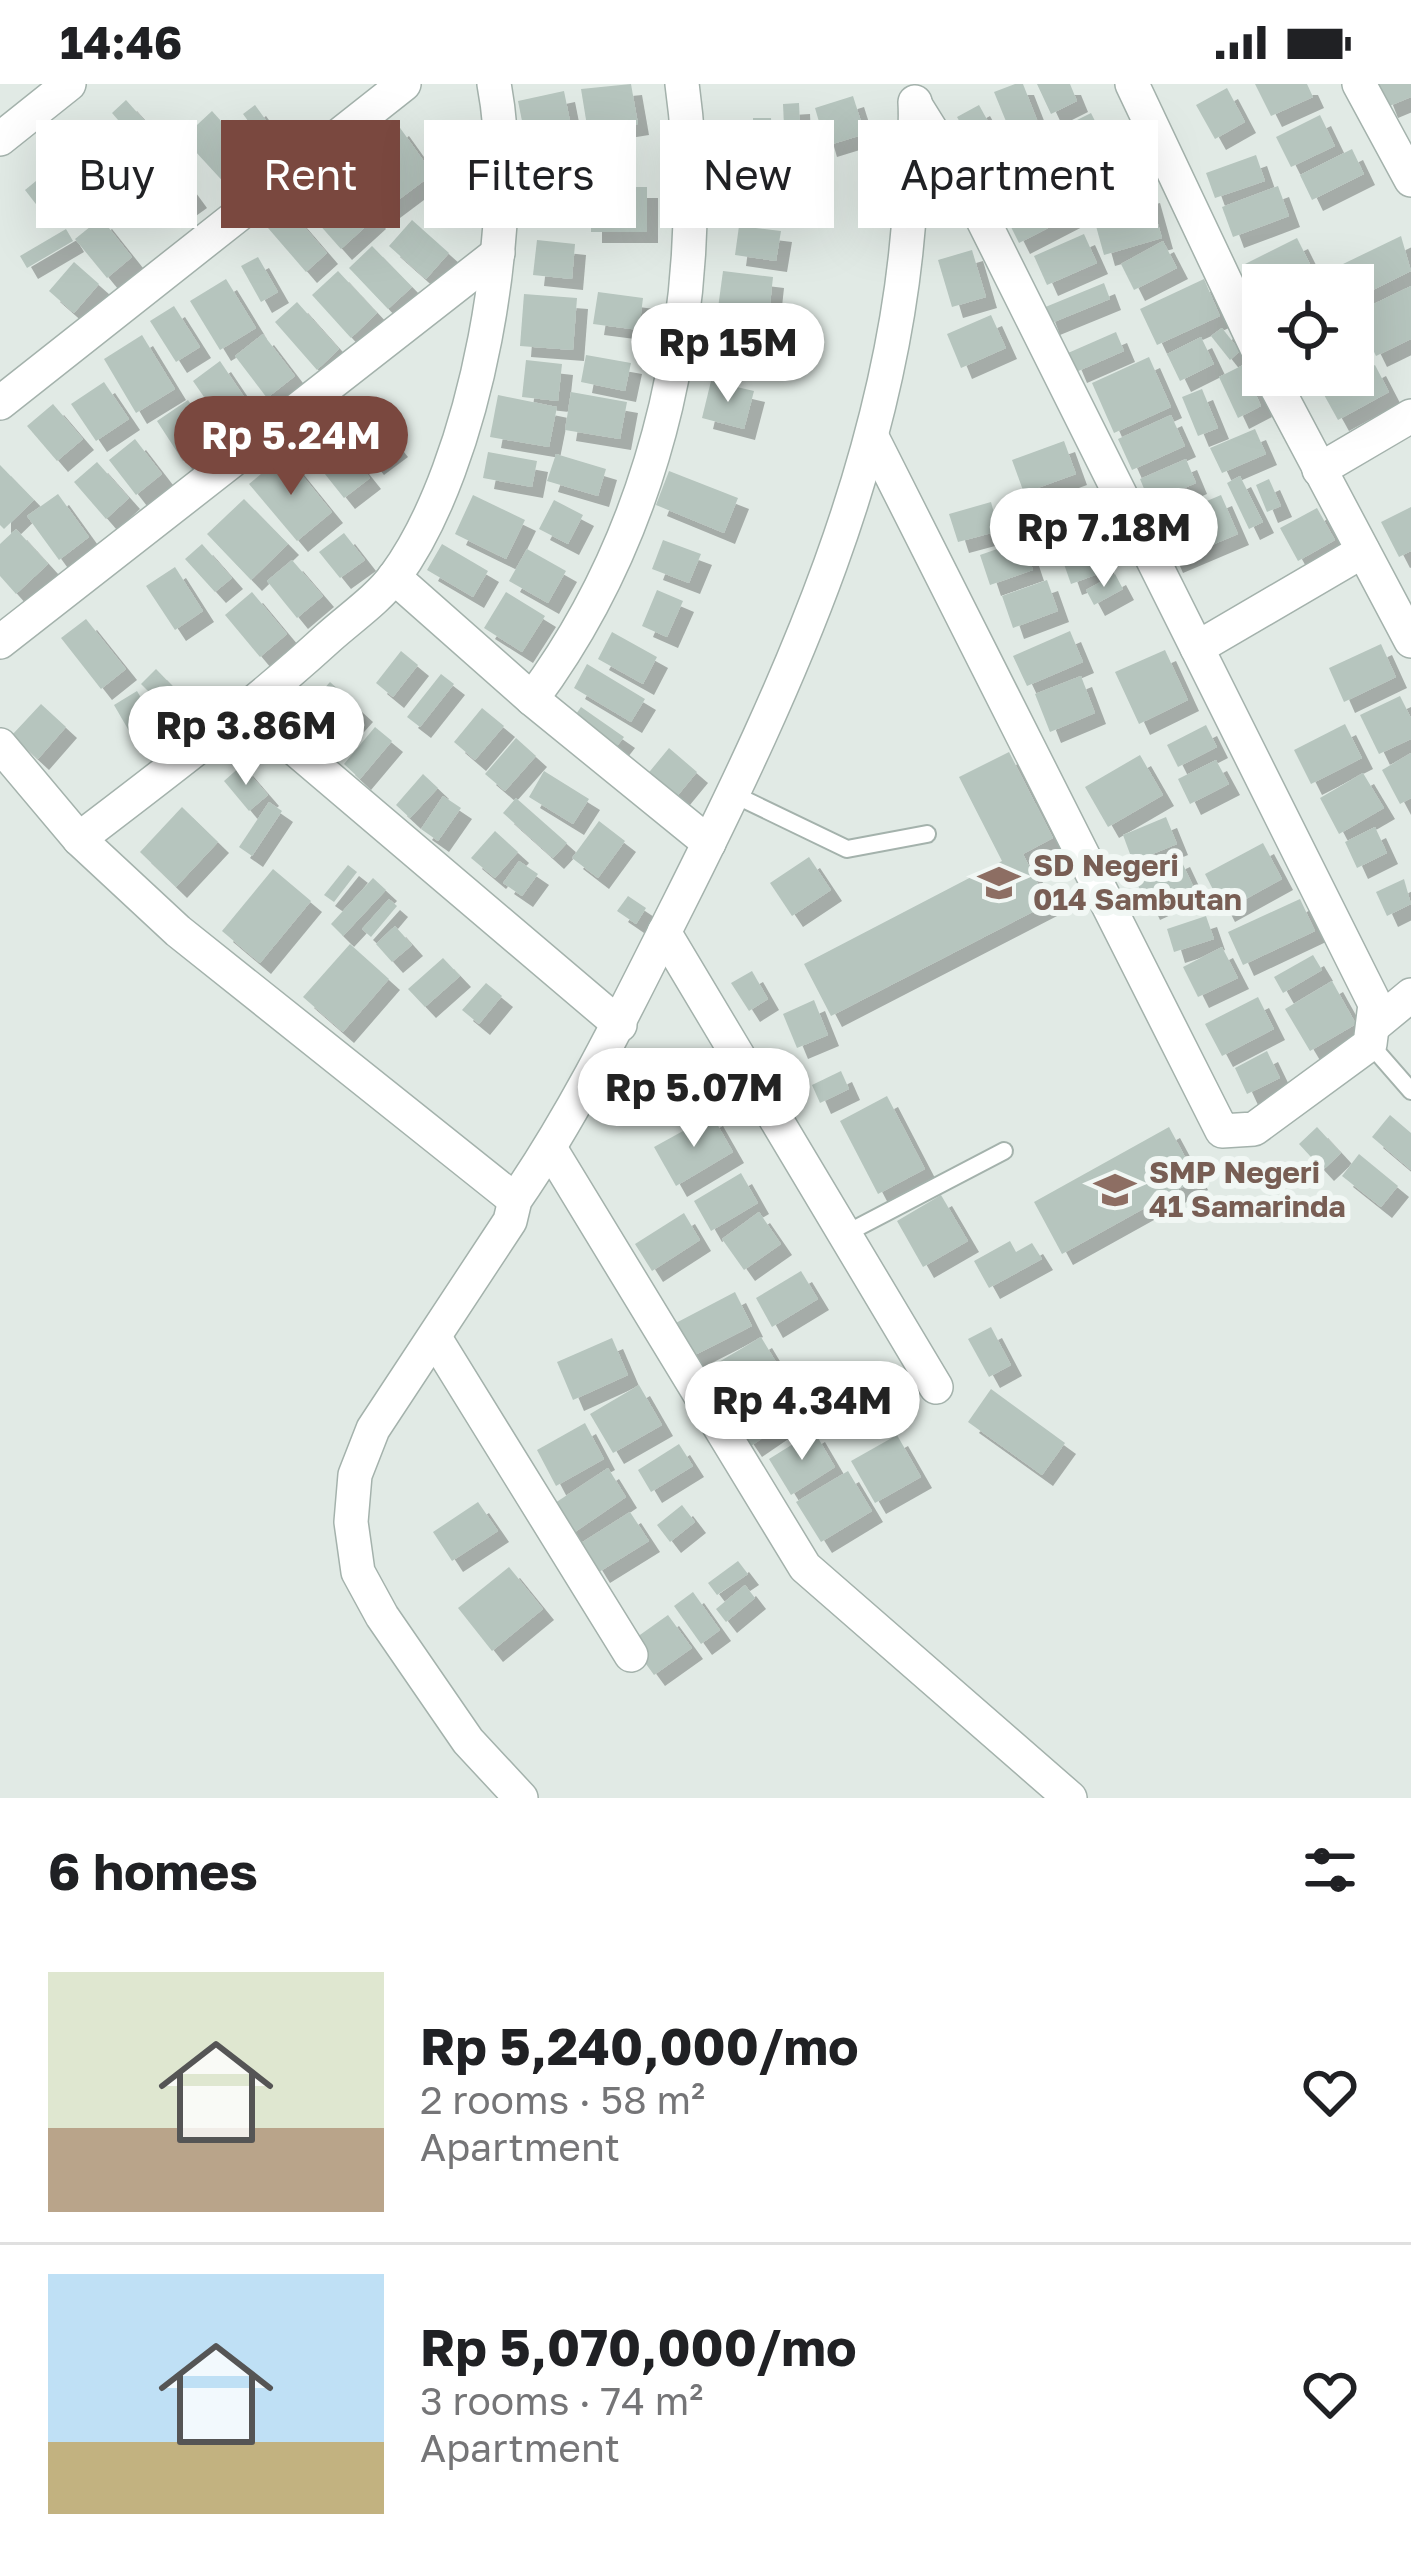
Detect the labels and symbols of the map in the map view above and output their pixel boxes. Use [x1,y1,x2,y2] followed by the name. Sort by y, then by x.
[630,303,826,405] pin: Rp 15M
[167,396,415,498] pin: Rp 5.24M
[980,488,1228,590] pin: Rp 7.18M
[122,686,370,788] pin: Rp 3.86M
[1033,847,1242,917] place label: SD Negeri 014 Sambutan
[976,860,1022,906] school or university icon: SD Negeri 014 Sambutan
[570,1048,818,1150] pin: Rp 5.07M
[1149,1154,1346,1224] place label: SMP Negeri 41 Samarinda
[1092,1167,1138,1213] school or university icon: SMP Negeri 41 Samarinda
[678,1361,926,1463] pin: Rp 4.34M

